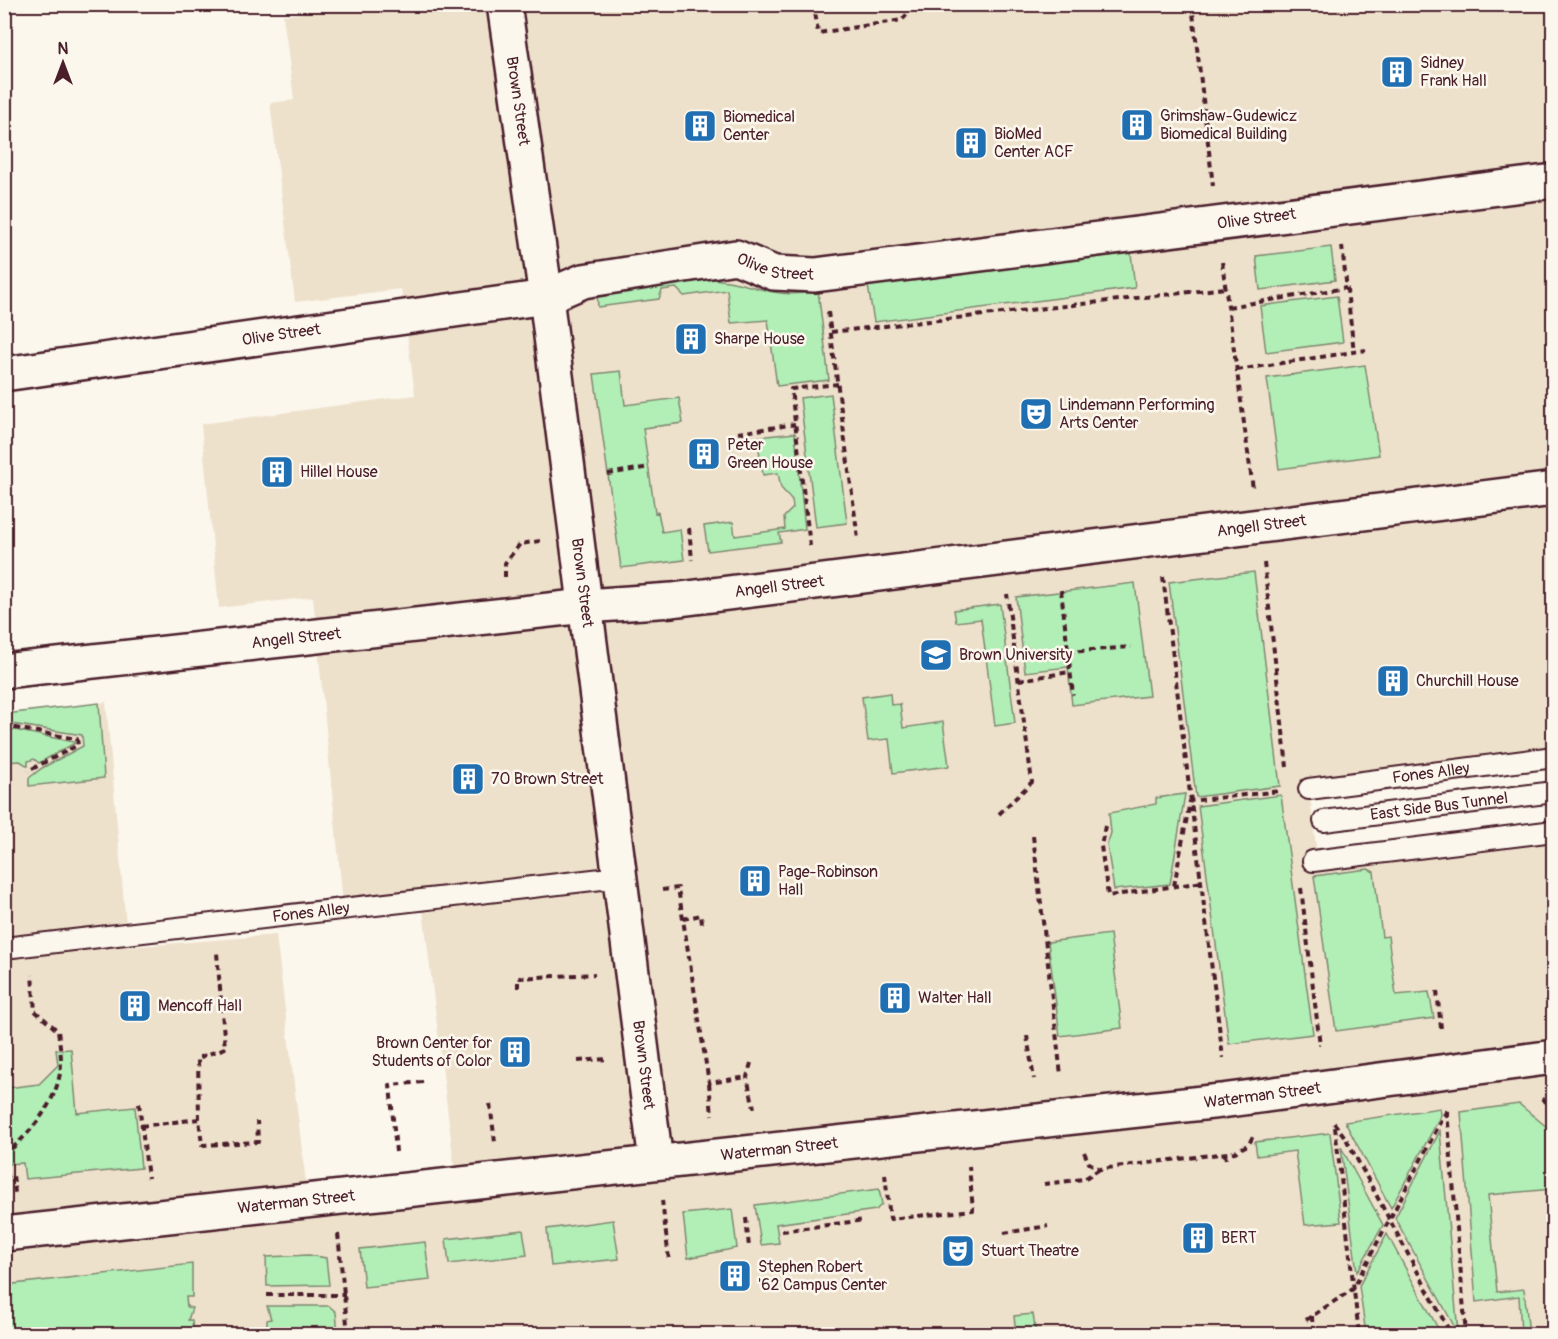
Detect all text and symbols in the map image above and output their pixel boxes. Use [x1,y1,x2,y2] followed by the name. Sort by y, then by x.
[33,33,93,93] north arrow
[58,39,69,59] text: N
[1420,53,1487,91] place label: Sidney Frank Hall
[1379,54,1415,90] building icon: Sidney Frank Hall
[502,55,534,147] street label: Brown Street
[1160,106,1297,144] place label: Grimshaw-Gudewicz Biomedical Building
[723,107,795,145] place label: Biomedical Center
[1119,107,1155,143] building icon: Grimshaw-Gudewicz Biomedical Building
[682,108,718,144] building icon: Biomedical Center
[994,124,1074,162] place label: BioMed Center ACF
[953,125,989,161] building icon: BioMed Center ACF
[1216,204,1298,234] street label: Olive Street
[734,248,815,285] street label: Olive Street
[241,319,322,350] street label: Olive Street
[673,321,709,357] building icon: Sharpe House
[714,329,805,349] place label: Sharpe House
[1059,395,1215,433] place label: Lindemann Performing Arts Center
[1018,396,1054,432] theatre icon: Lindemann Performing Arts Center
[727,435,813,473] place label: Peter Green House
[686,436,722,472] building icon: Peter Green House
[259,454,295,490] building icon: Hillel House
[300,462,378,482] place label: Hillel House
[1216,510,1308,541] street label: Angell Street
[567,537,598,629] street label: Brown Street
[733,571,826,602] street label: Angell Street
[250,623,343,653] street label: Angell Street
[918,637,954,673] school or university icon: Brown University
[959,645,1072,665] place label: Brown University
[1375,663,1411,699] building icon: Churchill House
[1416,671,1519,691] place label: Churchill House
[1391,758,1471,788] street label: Fones Alley
[450,761,486,797] building icon: 70 Brown Street
[491,769,604,789] place label: 70 Brown Street
[1369,788,1509,825] street label: East Side Bus Tunnel
[778,862,878,900] place label: Page-Robinson Hall
[737,863,773,899] building icon: Page-Robinson Hall
[271,898,351,927] street label: Fones Alley
[877,980,913,1016] building icon: Walter Hall
[117,988,153,1024] building icon: Mencoff Hall
[918,988,992,1008] place label: Walter Hall
[158,996,242,1016] place label: Mencoff Hall
[628,1019,659,1111] street label: Brown Street
[372,1033,492,1071] place label: Brown Center for Students of Color
[497,1034,533,1070] building icon: Brown Center for Students of Color
[1203,1078,1323,1113] street label: Waterman Street
[720,1133,840,1166] street label: Waterman Street
[237,1186,356,1218] street label: Waterman Street
[1180,1220,1216,1256] building icon: BERT
[1221,1228,1257,1248] place label: BERT
[940,1233,976,1269] theatre icon: Stuart Theatre
[981,1241,1079,1261] place label: Stuart Theatre
[758,1257,887,1295] place label: Stephen Robert '62 Campus Center
[717,1258,753,1294] building icon: Stephen Robert '62 Campus Center

